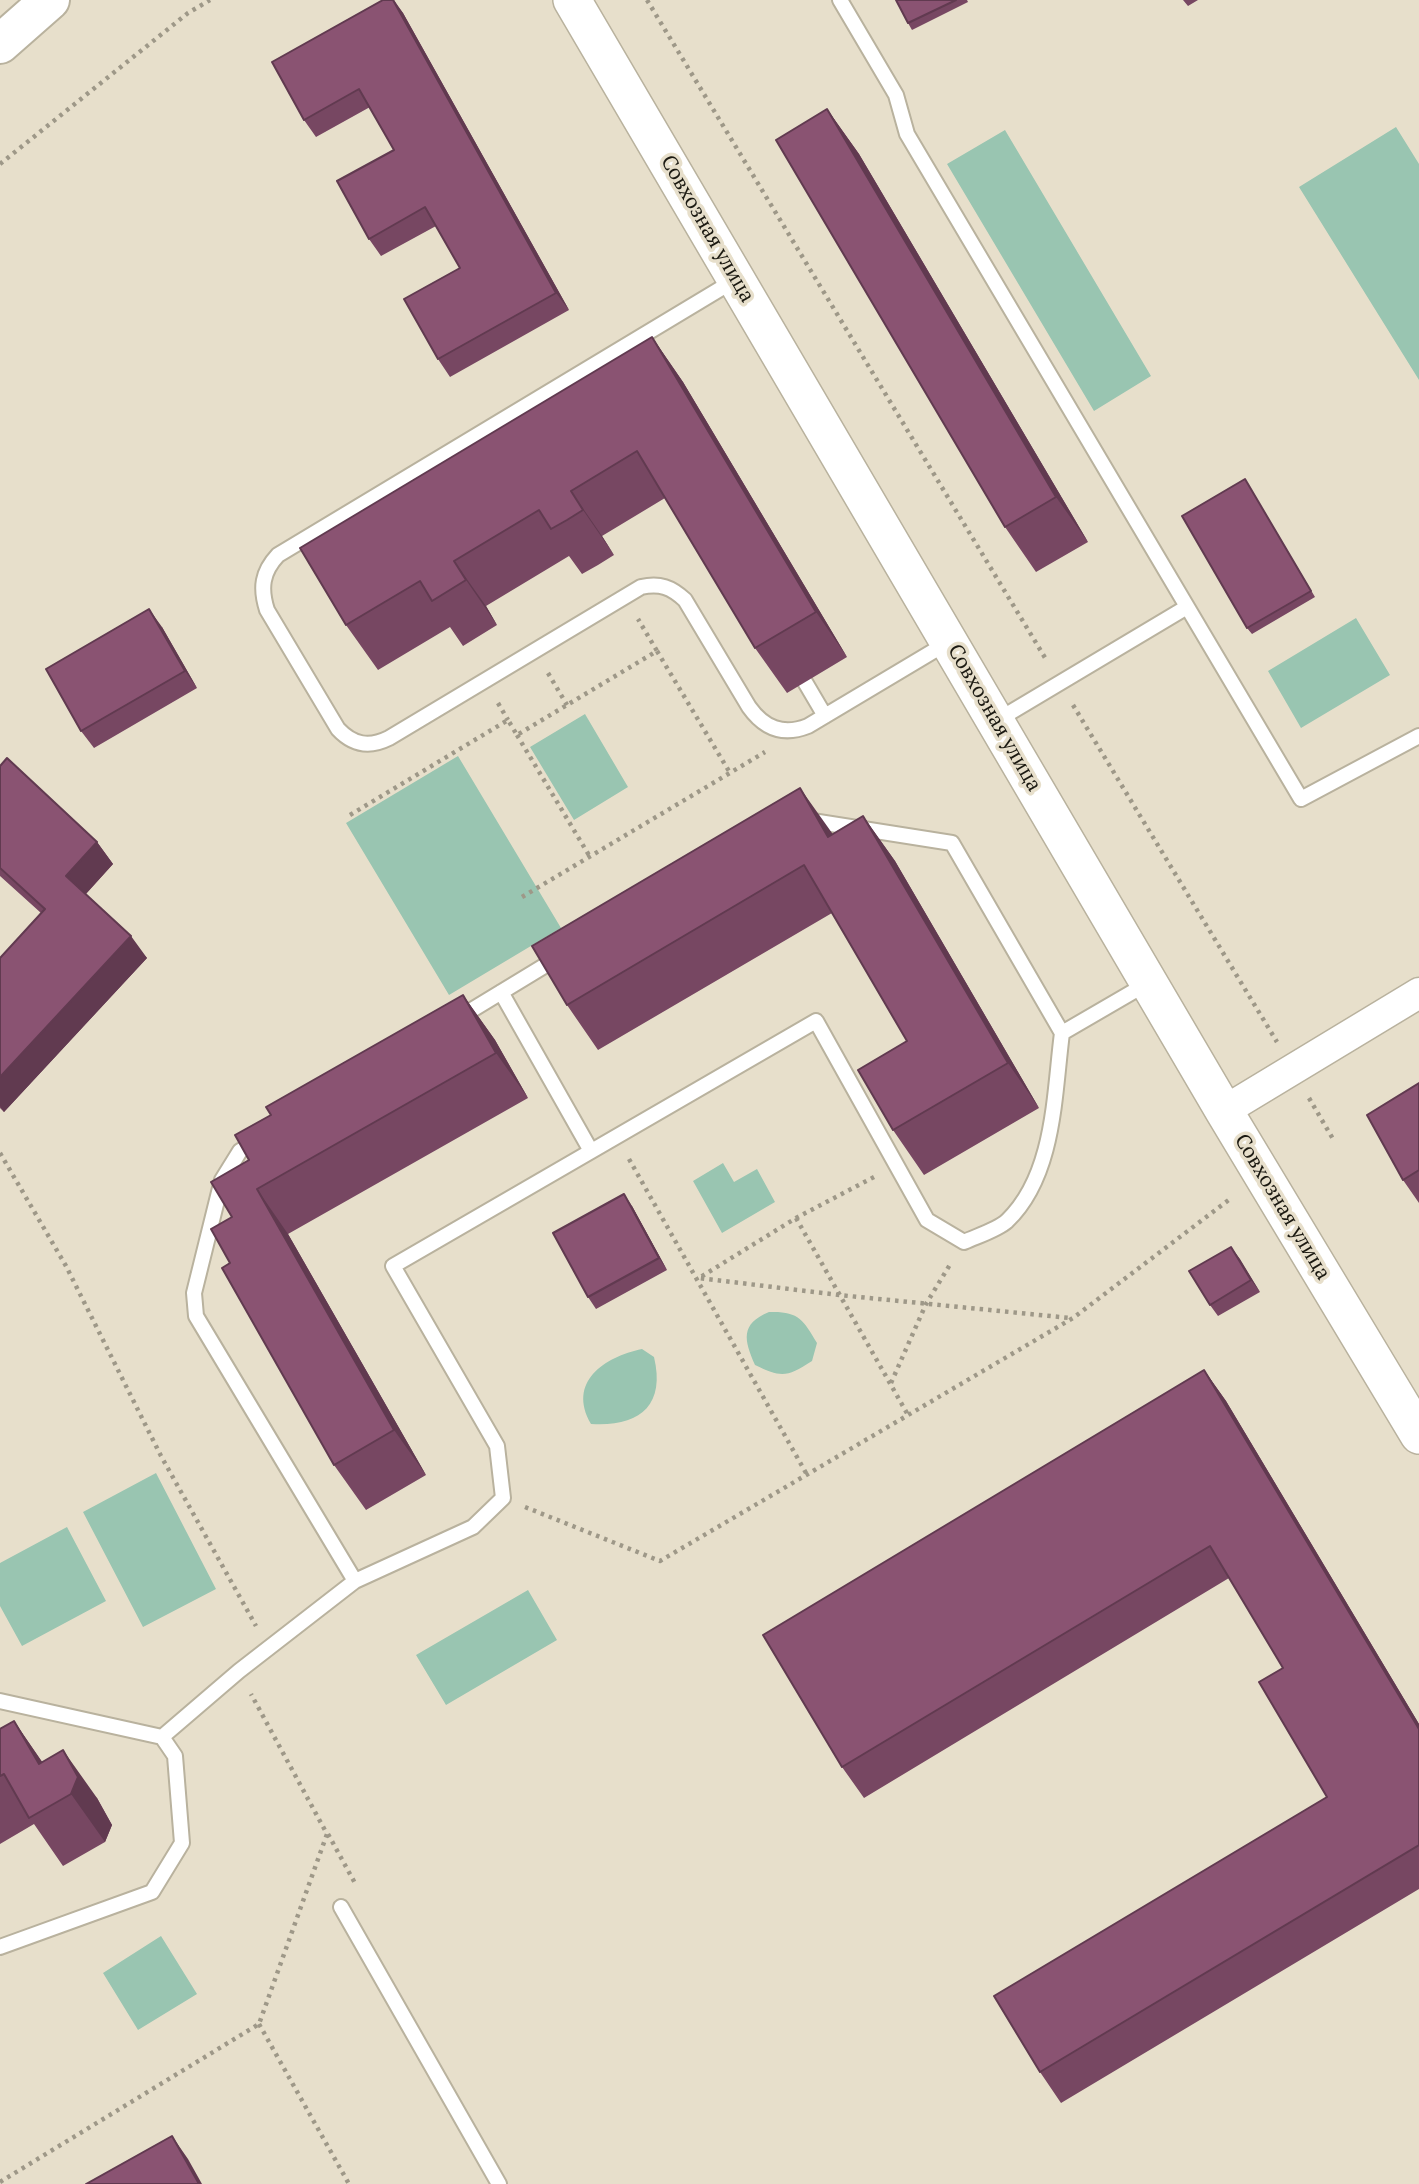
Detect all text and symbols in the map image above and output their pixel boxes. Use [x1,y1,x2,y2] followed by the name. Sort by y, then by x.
[655,151,759,307] street label: Совхозная улица
[942,640,1046,796] street label: Совхозная улица
[1229,1130,1335,1284] street label: Совхозная улица

